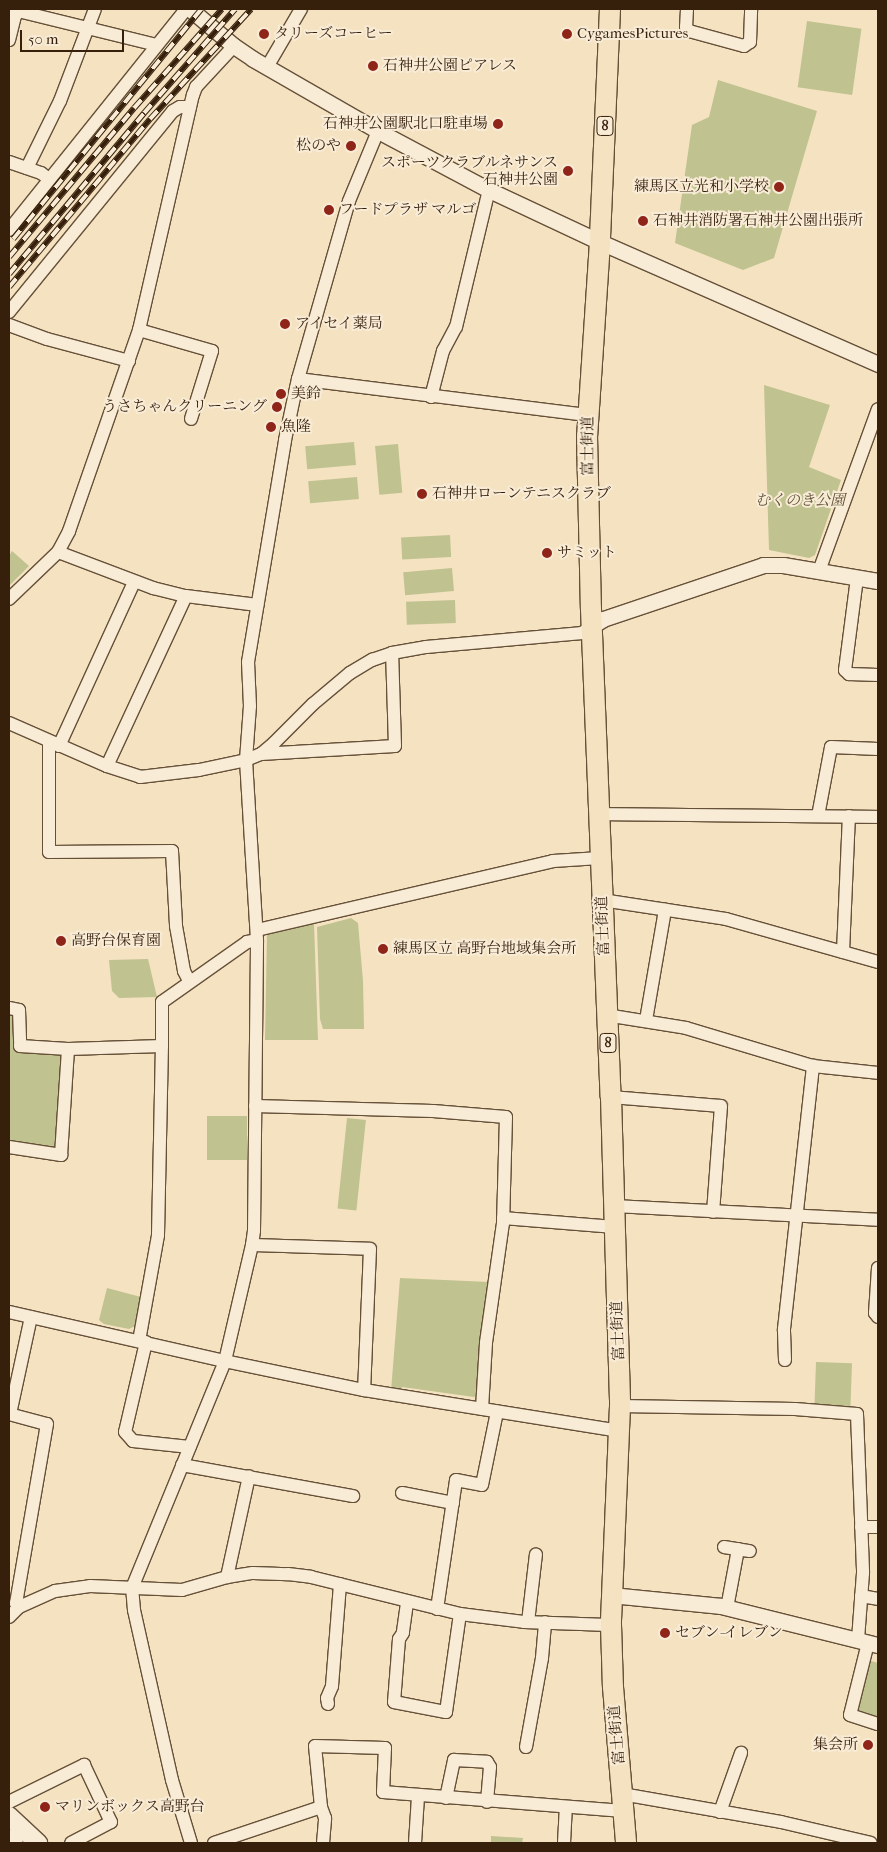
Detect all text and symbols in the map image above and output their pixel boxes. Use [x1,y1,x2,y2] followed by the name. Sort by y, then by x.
[22,20,126,52] scale bar
[274,25,393,43] place label: タリーズコーヒー
[577,25,688,43] place label: CygamesPictures
[258,28,270,40] marker: タリーズコーヒー
[561,28,573,40] marker: CygamesPictures
[28,30,58,48] text: 50 m
[383,57,518,75] place label: 石神井公園ピアレス
[367,60,379,72] marker: 石神井公園ピアレス
[596,114,614,138] road number: 8
[323,115,488,133] place label: 石神井公園駅北口駐車場
[492,118,504,130] marker: 石神井公園駅北口駐車場
[296,137,341,155] place label: 松のや
[345,140,357,152] marker: 松のや
[378,153,558,188] place label: スポーツクラブルネサンス 石神井公園
[562,165,574,177] marker: スポーツクラブルネサンス 石神井公園
[634,178,769,196] place label: 練馬区立光和小学校
[773,181,785,193] marker: 練馬区立光和小学校
[339,201,477,219] place label: フードプラザ マルゴ
[323,204,335,216] marker: フードプラザ マルゴ
[653,212,863,230] place label: 石神井消防署石神井公園出張所
[637,215,649,227] marker: 石神井消防署石神井公園出張所
[295,315,385,333] place label: アイセイ薬局
[279,318,291,330] marker: アイセイ薬局
[291,385,321,403] place label: 美鈴
[275,388,287,400] marker: 美鈴
[102,398,267,416] place label: うさちゃんクリーニング
[271,401,283,413] marker: うさちゃんクリーニング
[579,416,597,476] street label: 富士街道
[281,418,311,436] place label: 魚隆
[265,421,277,433] marker: 魚隆
[432,485,612,503] place label: 石神井ローンテニスクラブ
[416,488,428,500] marker: 石神井ローンテニスクラブ
[755,492,845,510] park label: むくのき公園
[557,544,617,562] place label: サミット
[541,547,553,559] marker: サミット
[593,896,613,956] street label: 富士街道
[71,932,161,950] place label: 高野台保育園
[55,935,67,947] marker: 高野台保育園
[393,940,576,958] place label: 練馬区立 高野台地域集会所
[377,943,389,955] marker: 練馬区立 高野台地域集会所
[599,1032,617,1054] road number: 8
[608,1301,628,1361] street label: 富士街道
[675,1624,784,1642] place label: セブン-イレブン
[659,1627,671,1639] marker: セブン-イレブン
[605,1704,629,1766] street label: 富士街道
[813,1736,858,1754] place label: 集会所
[862,1739,874,1751] marker: 集会所
[55,1798,205,1816] place label: マリンボックス高野台
[39,1801,51,1813] marker: マリンボックス高野台

